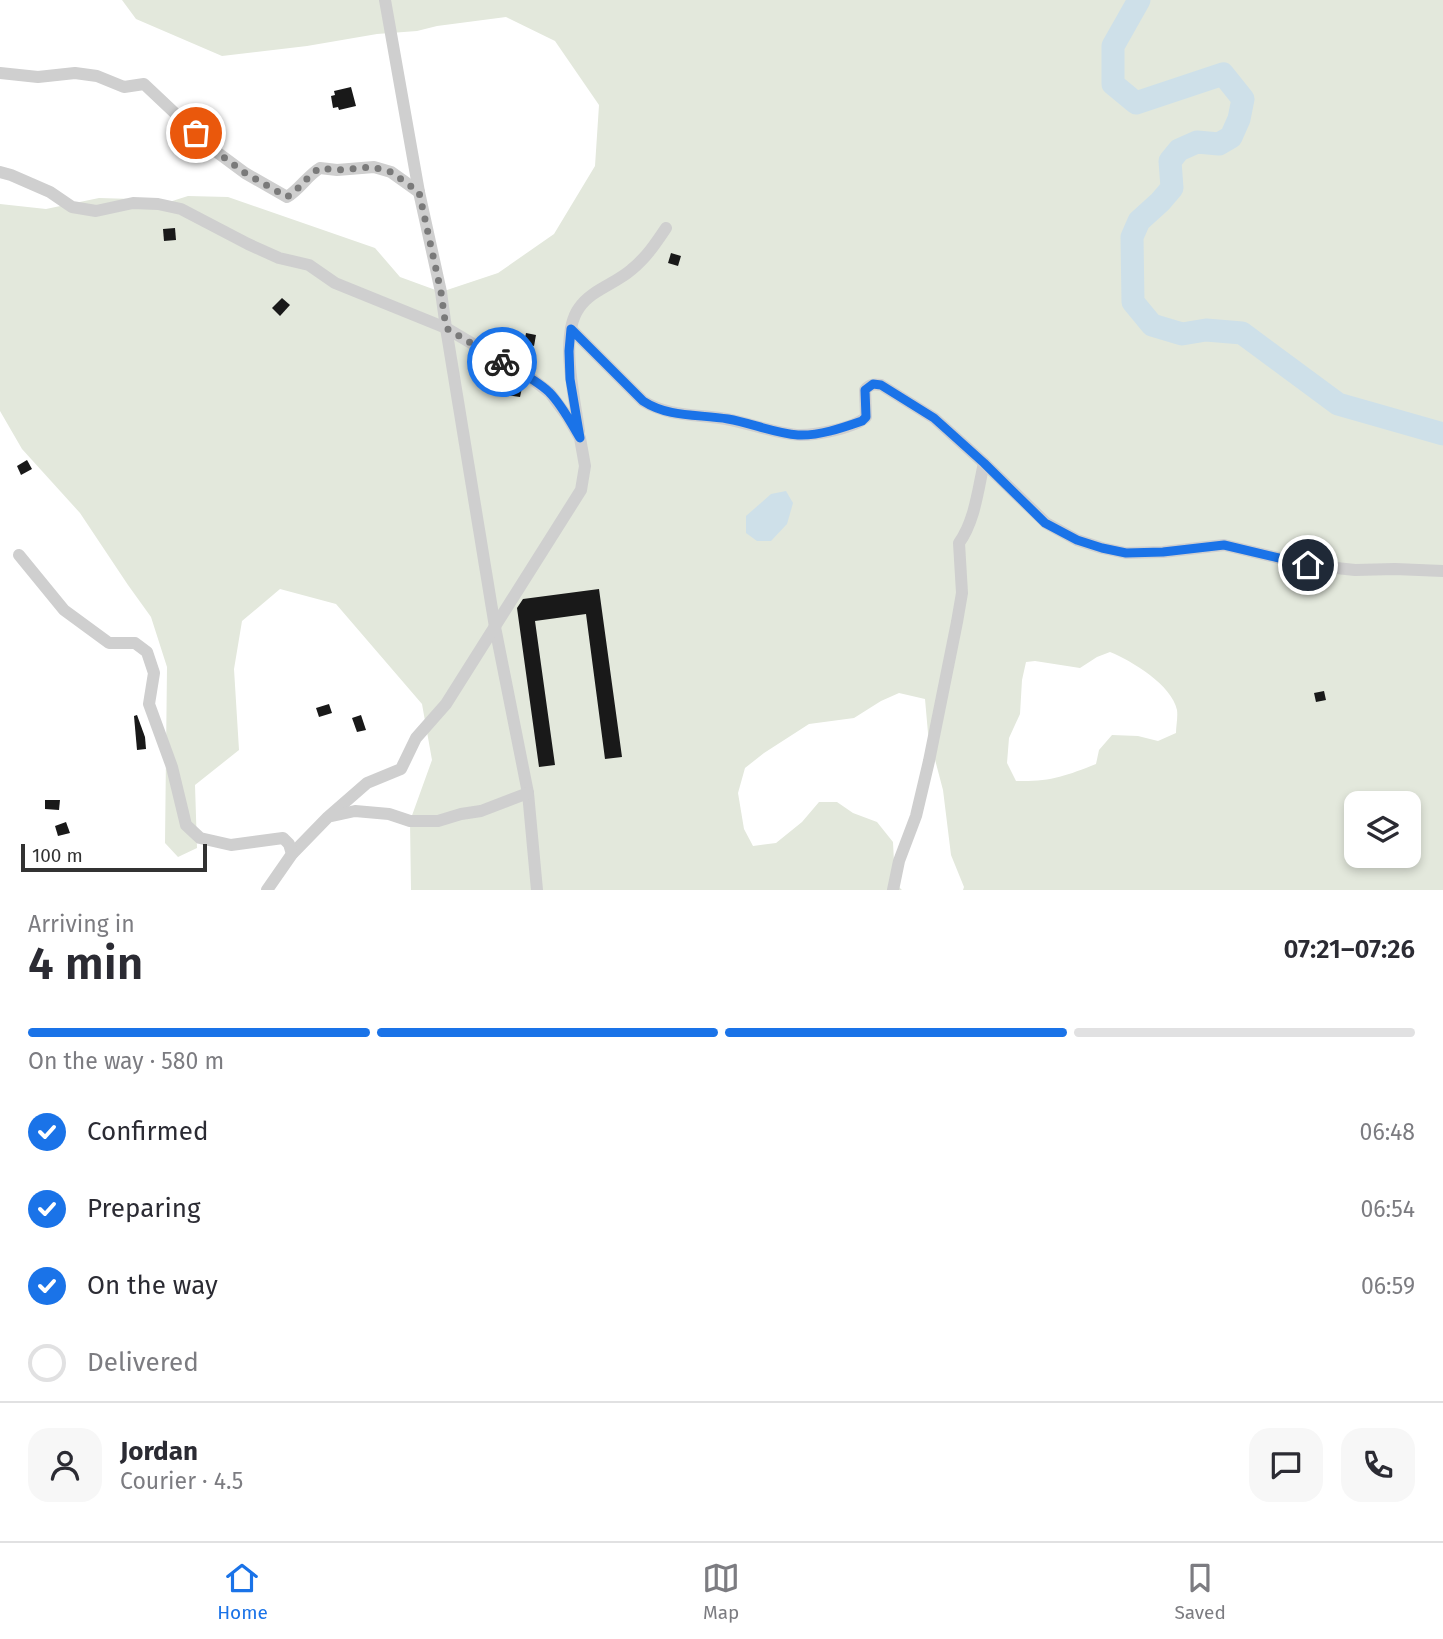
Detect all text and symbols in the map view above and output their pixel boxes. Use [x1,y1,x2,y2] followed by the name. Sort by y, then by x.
[166,103,226,163] pin
[177,114,215,152] icon: bag
[467,327,537,397] courier
[483,343,521,381] icon: bike
[1278,535,1338,595] pin
[1289,546,1327,584] icon: home
[1344,791,1421,868] map controls
[1344,791,1421,868] button: layers
[21,841,206,873] scale bar
[32,844,83,867] text: 100 m
[28,910,135,938] text: Arriving in
[1284,934,1415,965] text: 07:21–07:26
[28,936,143,991] text: 4 min
[28,1047,224,1075] text: On the way · 580 m
[28,1113,66,1151] icon: check
[87,1116,208,1147] text: Confirmed
[1360,1118,1415,1146] text: 06:48
[28,1190,66,1228] icon: check
[87,1193,200,1224] text: Preparing
[1361,1195,1415,1223] text: 06:54
[28,1267,66,1305] icon: check
[87,1270,218,1301] text: On the way
[1361,1272,1415,1300] text: 06:59
[87,1347,199,1378] text: Delivered
[28,1428,102,1502] button: person
[1249,1428,1323,1502] button: chat
[1341,1428,1415,1502] button: phone
[120,1436,198,1467] text: Jordan
[120,1467,243,1495] text: Courier · 4.5
[217,1559,268,1624] tab: Home
[702,1559,740,1624] tab: Map
[1174,1559,1226,1624] tab: Saved

